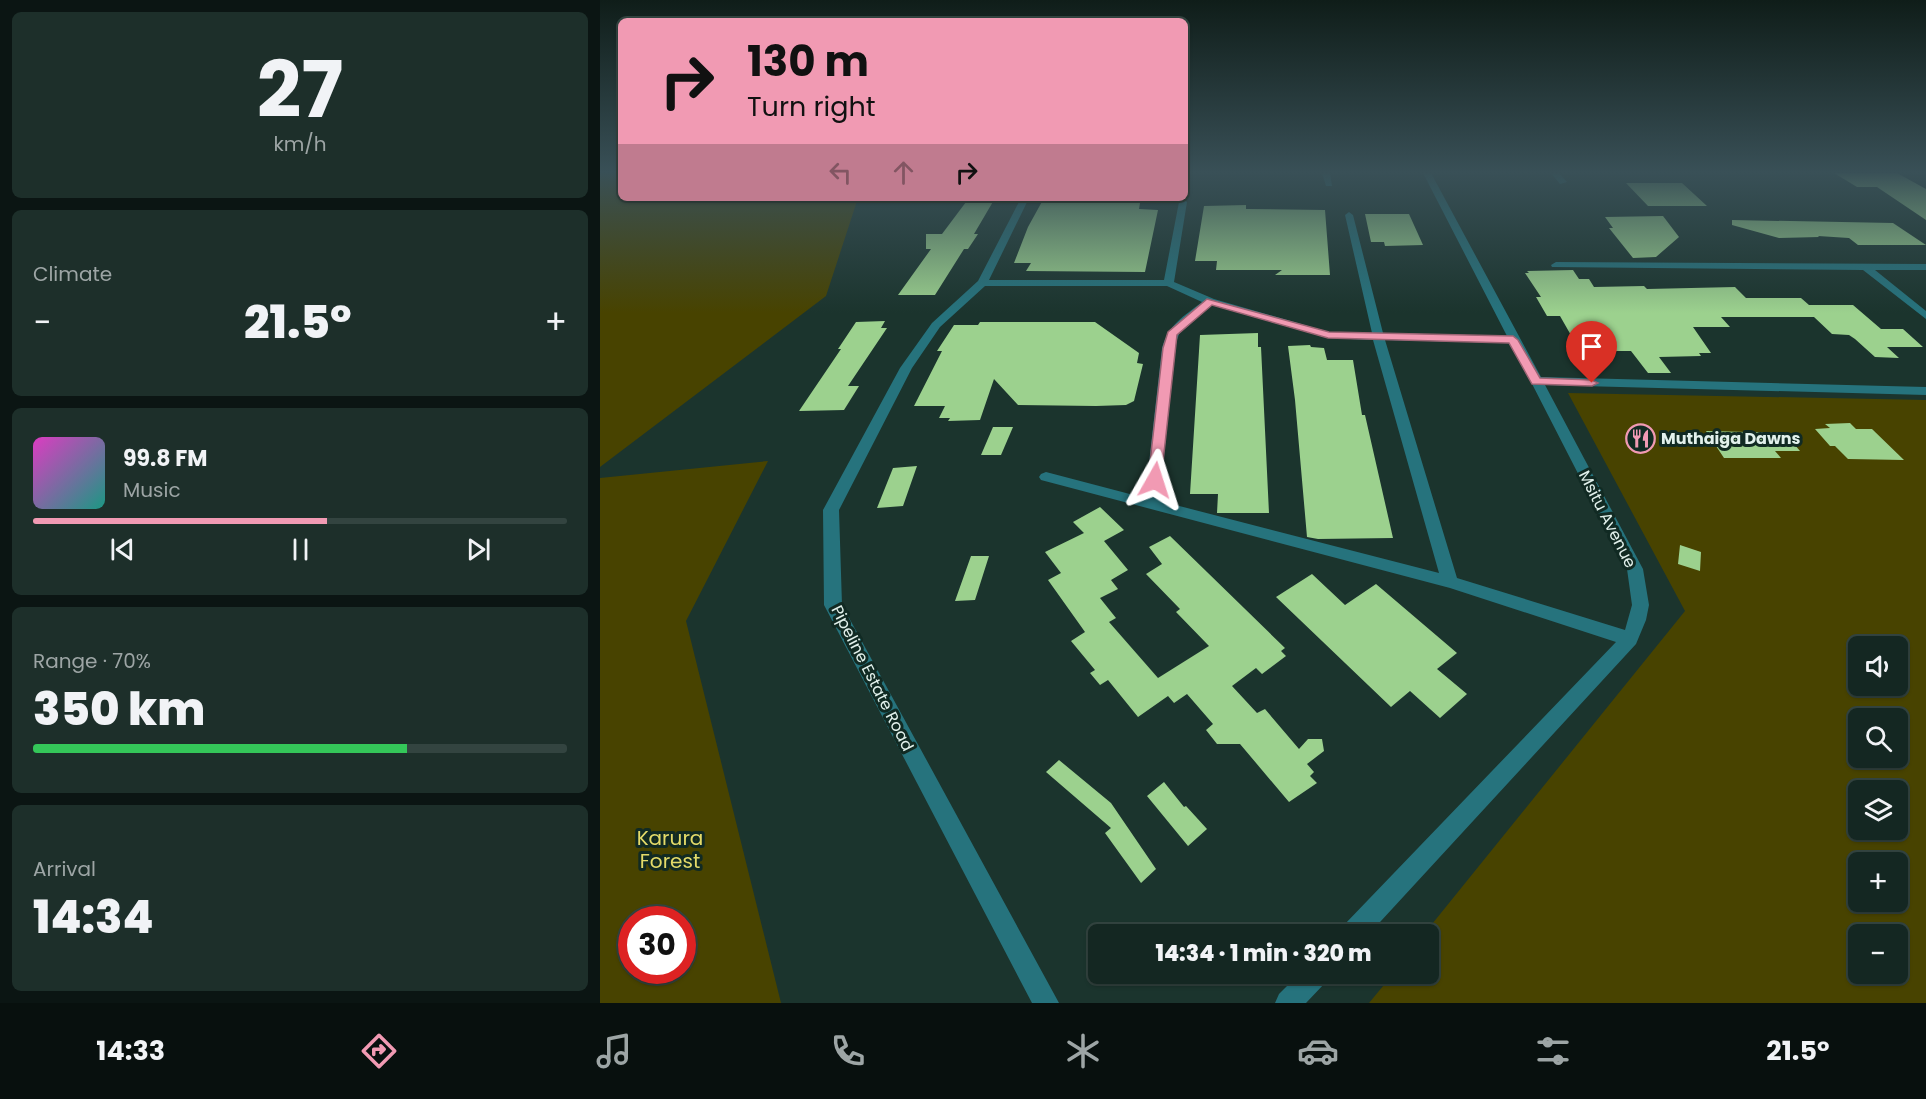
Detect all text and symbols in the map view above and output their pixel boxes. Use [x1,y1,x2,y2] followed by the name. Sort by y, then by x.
[747,32,869,91] text: 130 m
[257,35,343,144] text: 27
[648,42,726,120] icon: right
[747,88,876,125] text: Turn right
[273,130,327,158] text: km/h
[824,156,857,189] icon: left
[887,156,920,189] icon: ahead
[950,156,983,189] icon: right
[33,260,112,288] text: Climate
[244,291,352,354] text: 21.5°
[33,299,51,346] text: −
[544,299,567,346] text: +
[1566,321,1617,383] pin
[1575,330,1608,363] icon: arrive
[1624,422,1656,454] restaurant icon: Muthaiga Dawns
[1661,427,1801,450] place label: Muthaiga Dawns
[123,443,207,474] text: 99.8 FM
[1123,448,1187,512] position arrow
[1573,467,1642,572] street label: Msitu Avenue
[123,476,181,504] text: Music
[106,533,139,566] icon: previous
[284,533,317,566] icon: pause
[462,533,495,566] icon: next
[826,601,919,755] street label: Pipeline Estate Road
[1848,636,1908,984] map controls
[1848,636,1908,696] button: sound
[33,647,151,675] text: Range · 70%
[33,678,205,741] text: 350 km
[1848,708,1908,768] button: search
[1848,780,1908,840] button: layers
[637,824,703,875] park label: Karura Forest
[1848,852,1908,912] button: +
[33,855,96,883] text: Arrival
[33,886,154,949] text: 14:34
[618,906,696,984] speed limit sign: 30
[1848,924,1908,984] button: −
[1155,938,1372,969] text: 14:34 · 1 min · 320 m
[358,1030,400,1072] icon: directions
[593,1030,635,1072] icon: music
[827,1030,869,1072] icon: phone
[1062,1030,1104,1072] icon: climate
[1297,1030,1339,1072] icon: car
[1532,1030,1574,1072] icon: filters
[96,1032,165,1069] text: 14:33
[1766,1032,1830,1069] text: 21.5°

